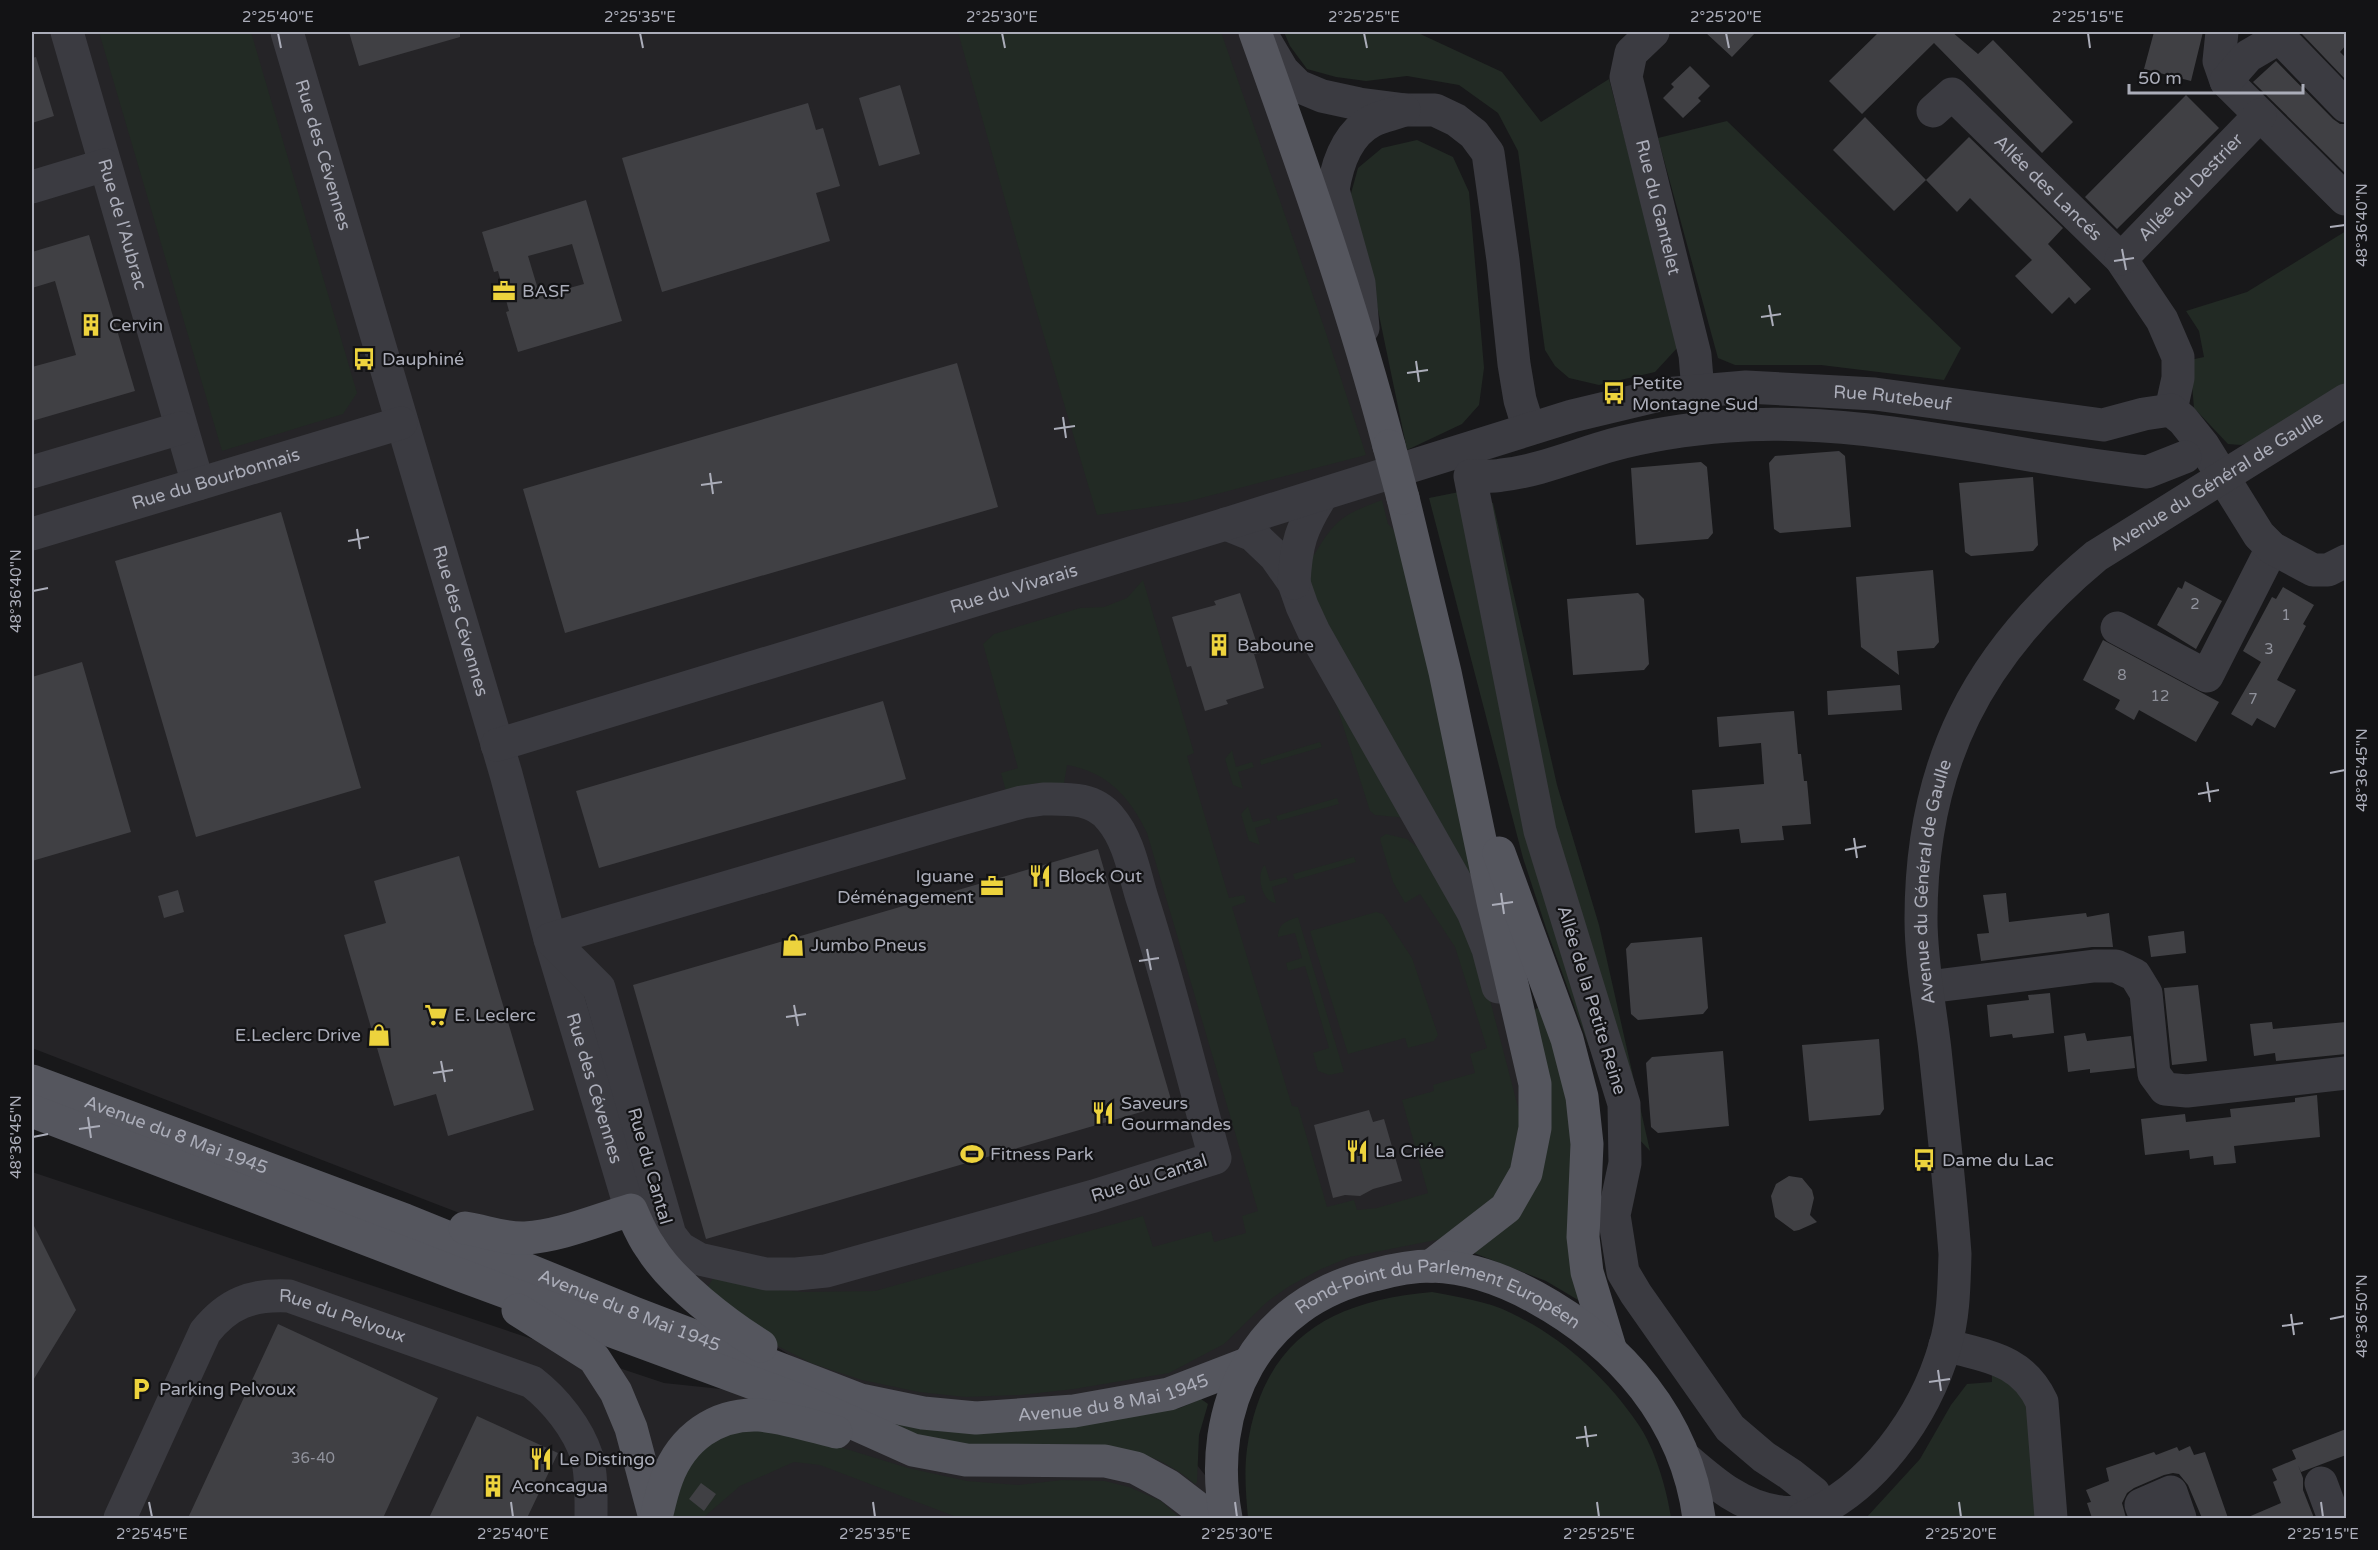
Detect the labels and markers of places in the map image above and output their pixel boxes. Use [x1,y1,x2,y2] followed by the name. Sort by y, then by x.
[491,278,517,304] office icon: BASF
[522,280,570,302] place label: BASF
[78,312,104,338] building icon: Cervin
[109,314,163,336] place label: Cervin
[351,346,377,372] bus stop icon: Dauphiné
[382,348,464,370] place label: Dauphiné
[1632,372,1758,415] place label: Petite Montagne Sud
[1601,380,1627,406] bus stop icon: Petite Montagne Sud
[1206,632,1232,658] building icon: Baboune
[1237,634,1314,656] place label: Baboune
[1027,863,1053,889] restaurant icon: Block Out
[837,865,974,908] place label: Iguane Déménagement
[1058,865,1142,887] place label: Block Out
[979,873,1005,899] office icon: Iguane Déménagement
[780,932,806,958] shop icon: Jumbo Pneus
[811,934,927,956] place label: Jumbo Pneus
[423,1002,449,1028] supermarket icon: E. Leclerc
[454,1004,536,1026] place label: E. Leclerc
[366,1022,392,1048] shop icon: E.Leclerc Drive
[235,1024,361,1046] place label: E.Leclerc Drive
[1121,1092,1231,1135] place label: Saveurs Gourmandes
[1090,1100,1116,1126] restaurant icon: Saveurs Gourmandes
[1344,1138,1370,1164] restaurant icon: La Criée
[1375,1140,1444,1162] place label: La Criée
[959,1141,985,1167] sports icon: Fitness Park
[990,1143,1094,1165] place label: Fitness Park
[1911,1147,1937,1173] bus stop icon: Dame du Lac
[1942,1149,2054,1171] place label: Dame du Lac
[128,1376,154,1402] parking icon: Parking Pelvoux
[159,1378,296,1400] place label: Parking Pelvoux
[528,1446,554,1472] restaurant icon: Le Distingo
[559,1448,655,1470] place label: Le Distingo
[480,1473,506,1499] building icon: Aconcagua
[511,1475,608,1497] place label: Aconcagua

